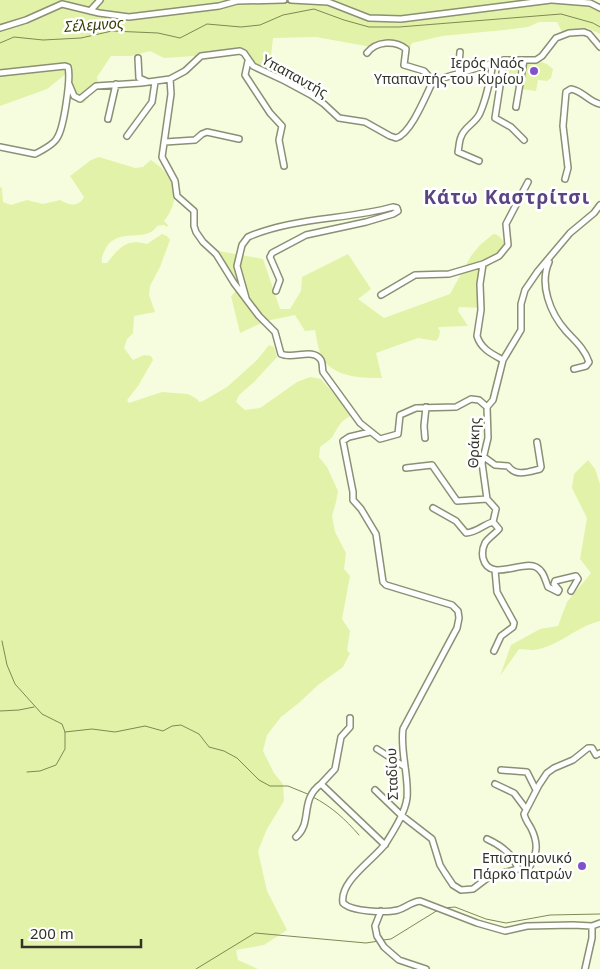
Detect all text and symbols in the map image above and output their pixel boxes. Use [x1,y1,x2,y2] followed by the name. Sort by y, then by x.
[62,12,124,36] water label: Σέλεμνος
[259,50,332,102] street label: Υπαπαντής
[374,53,524,88] place label: Ιερός Ναός Υπαπαντής του Κυρίου
[528,65,540,77] marker: Ιερός Ναός Υπαπαντής του Κυρίου
[424,184,590,210] district label: Κάτω Καστρίτσι
[463,417,484,469] street label: Θράκης
[381,747,402,801] street label: Σταδίου
[473,848,572,883] place label: Επιστημονικό Πάρκο Πατρών
[576,860,588,872] marker: Επιστημονικό Πάρκο Πατρών
[22,916,141,948] scale bar
[30,923,74,943] text: 200 m

